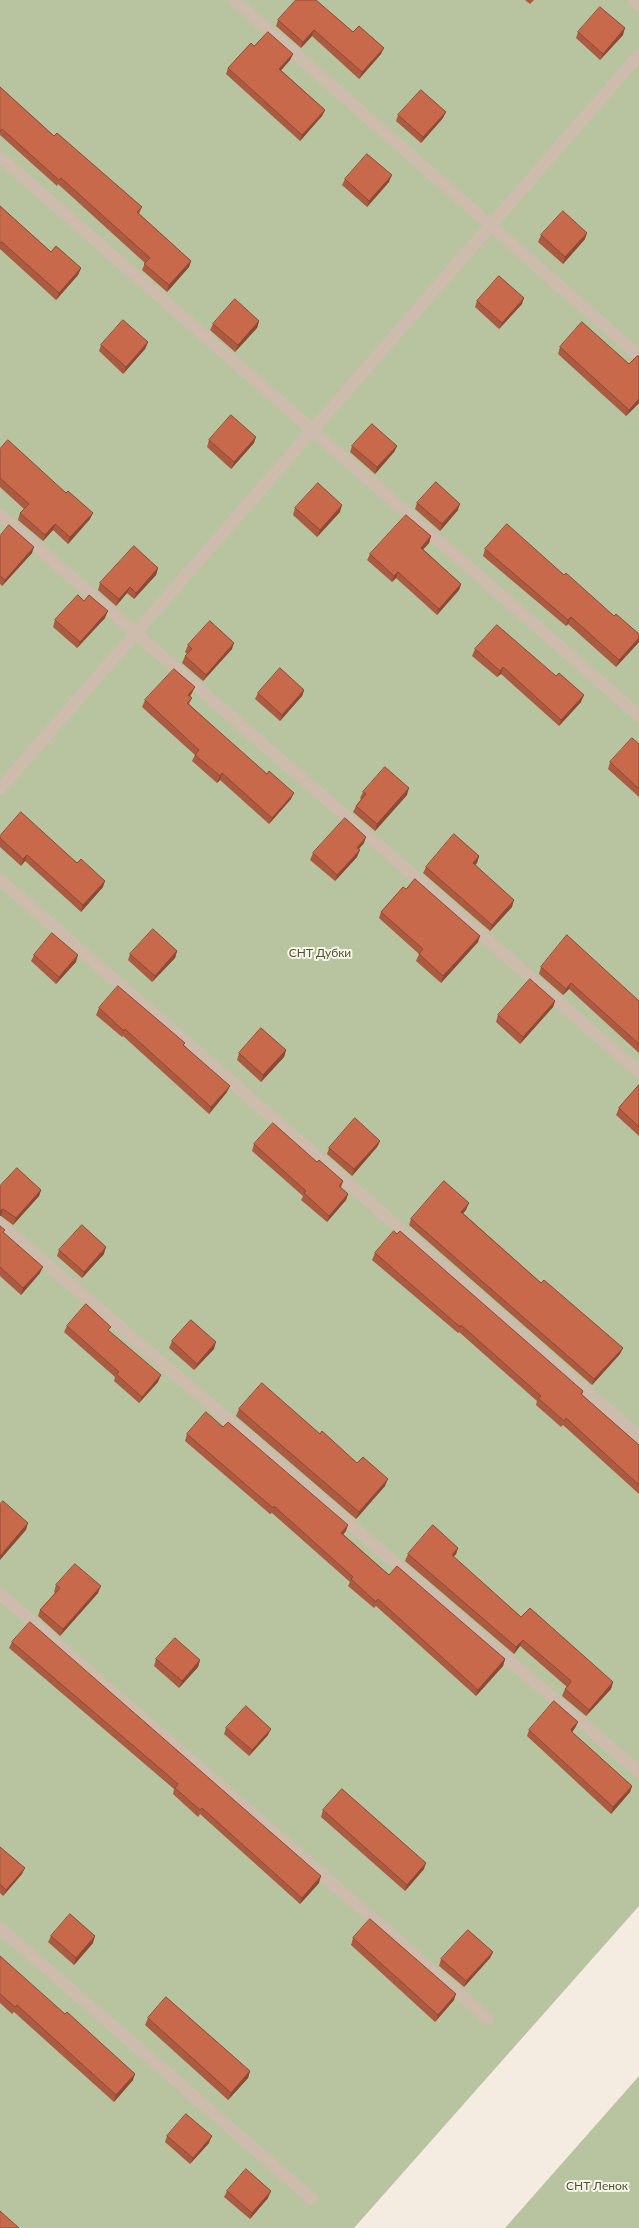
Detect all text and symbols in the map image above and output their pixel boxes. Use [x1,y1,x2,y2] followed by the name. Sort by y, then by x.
[289,946,351,960] park label: СНТ Дубки
[566,2179,628,2193] park label: СНТ Ленок

